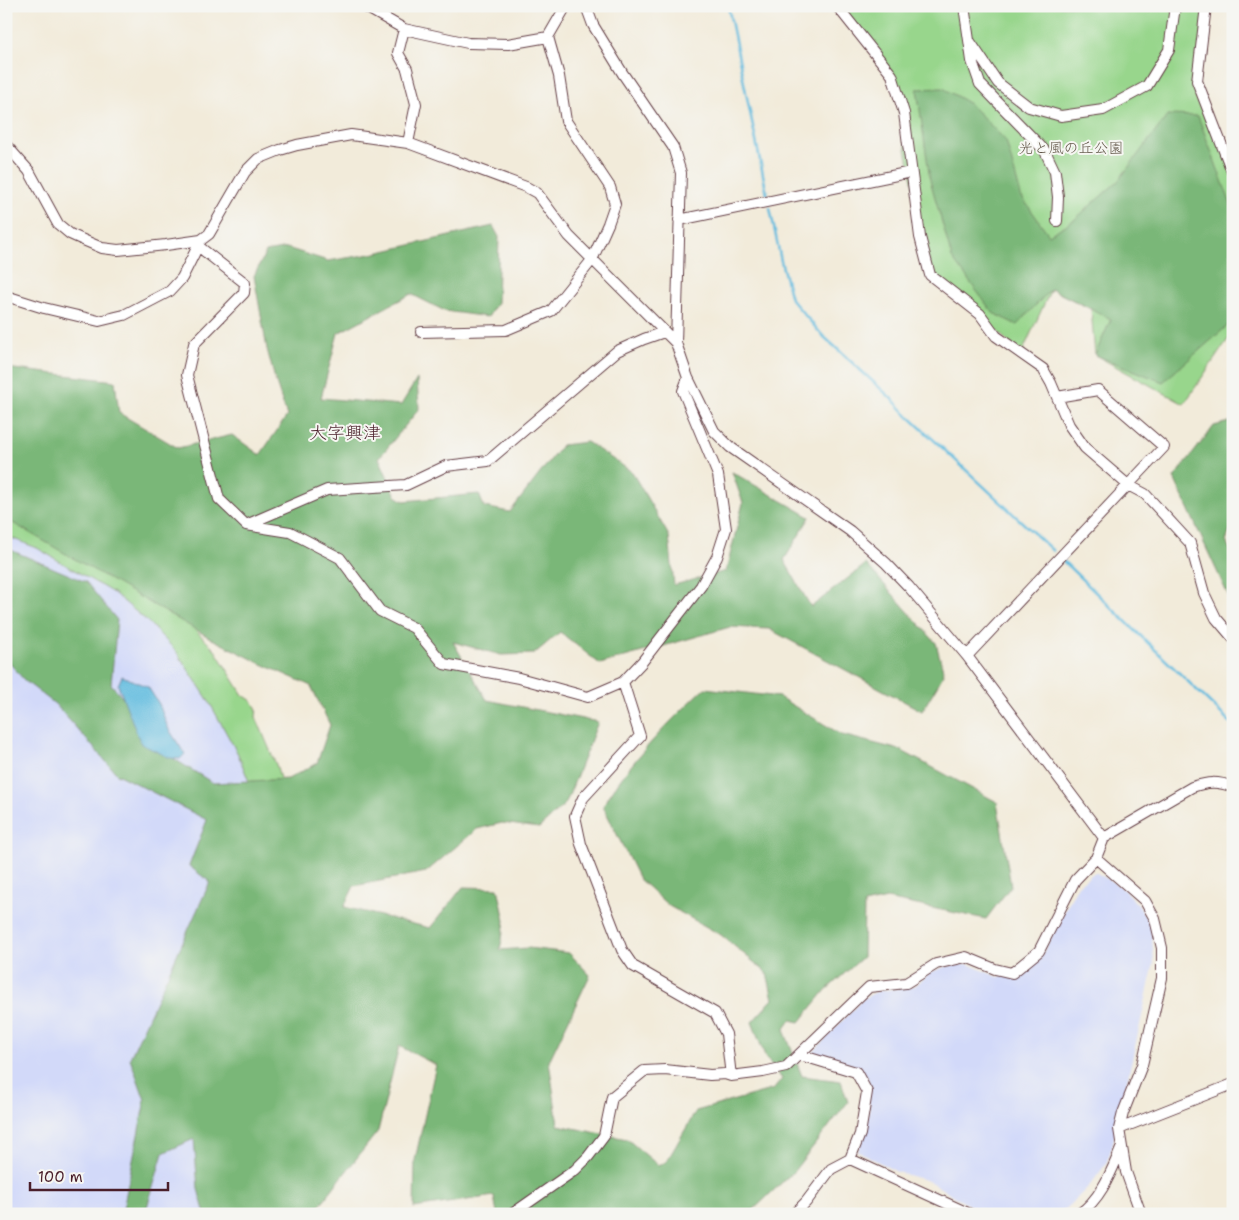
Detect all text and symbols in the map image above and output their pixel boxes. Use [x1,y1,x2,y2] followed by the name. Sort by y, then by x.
[1018,138,1124,158] park label: 光と風の丘公園
[309,421,381,445] district label: 大字興津
[30,1160,168,1192] scale bar
[38,1167,83,1187] text: 100 m

